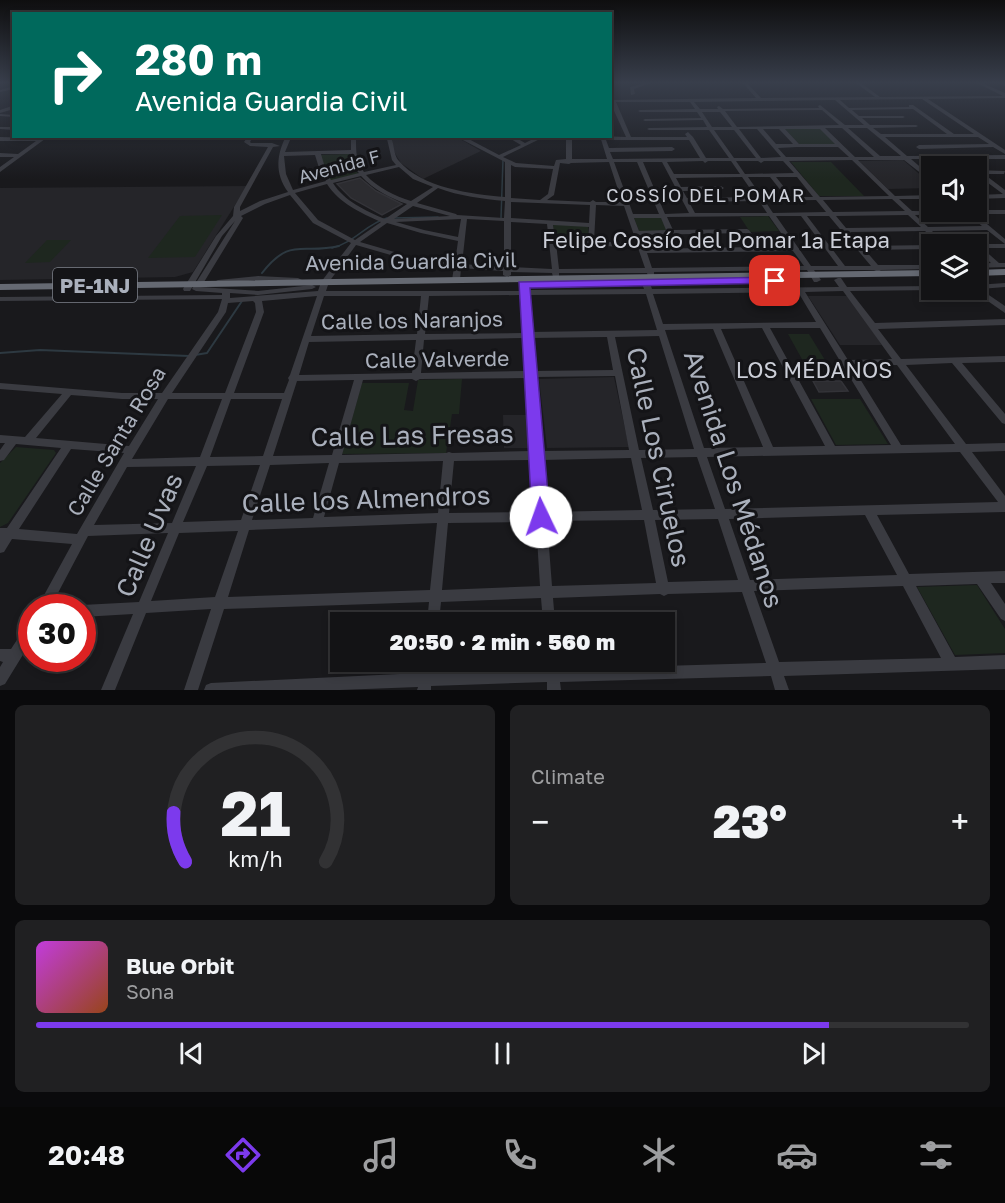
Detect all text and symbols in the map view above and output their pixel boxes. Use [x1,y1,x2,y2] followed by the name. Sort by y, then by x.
[135,34,262,84] text: 280 m
[36,36,114,114] icon: right
[135,85,407,117] text: Avenida Guardia Civil
[296,145,382,187] street label: Avenida F
[921,156,987,300] map controls
[921,156,987,222] button: sound
[606,184,806,206] district label: COSSÍO DEL POMAR
[542,226,890,253] district label: Felipe Cossío del Pomar 1ª Etapa
[921,234,987,300] button: layers
[305,246,517,276] street label: Avenida Guardia Civil
[749,255,800,306] pin
[758,264,791,297] icon: arrive
[53,268,137,302] road number: PE-1NJ
[321,305,503,335] street label: Calle los Naranjos
[621,344,697,570] street label: Calle Los Ciruelos
[365,345,509,373] street label: Calle Valverde
[678,346,790,612] street label: Avenida Los Médanos
[736,356,892,383] district label: LOS MÉDANOS
[61,361,171,521] street label: Calle Santa Rosa
[310,418,514,452] street label: Calle Las Fresas
[109,468,189,602] street label: Calle Uvas
[241,479,491,519] street label: Calle los Almendros
[509,485,573,549] position arrow
[18,594,96,672] speed limit sign: 30
[390,628,615,655] text: 20:50 · 2 min · 560 m
[531,764,605,788] text: Climate
[220,775,290,850] text: 21
[713,794,787,848] text: 23°
[531,802,549,841] text: −
[951,802,969,841] text: +
[228,846,282,872] text: km/h
[126,952,234,979] text: Blue Orbit
[126,979,174,1003] text: Sona
[175,1037,208,1070] icon: previous
[486,1037,519,1070] icon: pause
[797,1037,830,1070] icon: next
[222,1134,264,1176] icon: directions
[360,1134,402,1176] icon: music
[499,1134,541,1176] icon: phone
[638,1134,680,1176] icon: climate
[776,1134,818,1176] icon: car
[915,1134,957,1176] icon: filters
[48,1139,125,1171] text: 20:48

